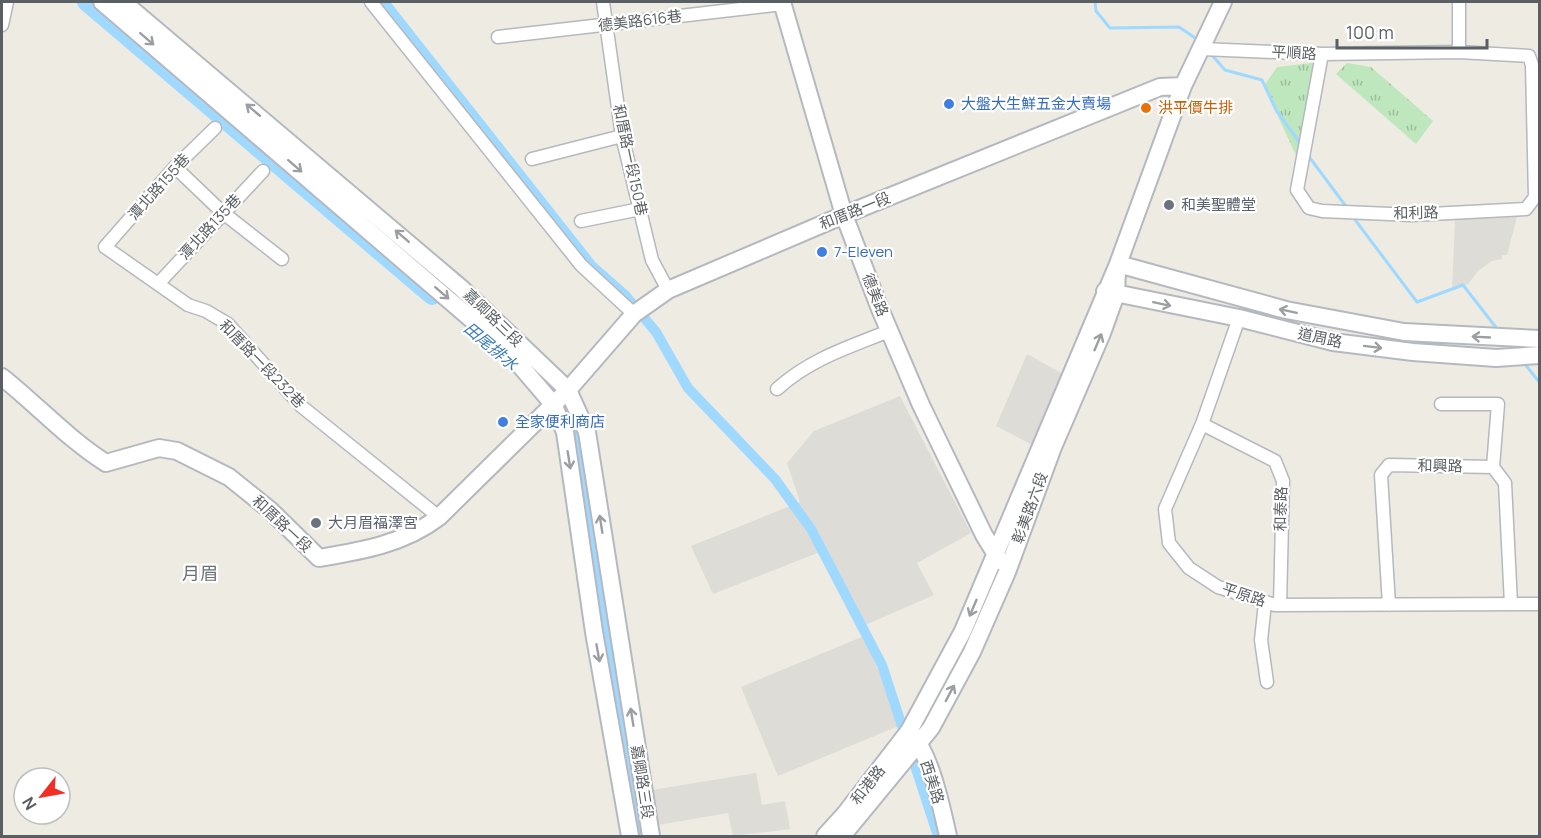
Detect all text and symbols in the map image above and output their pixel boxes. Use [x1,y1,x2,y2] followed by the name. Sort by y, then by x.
[597,5,683,36] street label: 德美路616巷
[1337,12,1487,50] scale bar
[1346,20,1394,44] text: 100 m
[139,32,154,46] one-way arrow
[1271,41,1317,64] street label: 平順路
[961,93,1111,114] place label: 大盤大生鮮五金大賣場
[942,97,956,111] marker: 大盤大生鮮五金大賣場
[1158,97,1233,118] place label: 洪平價牛排
[1139,101,1153,115] marker: 洪平價牛排
[608,102,653,218] street label: 和厝路一段150巷
[246,103,261,117] one-way arrow
[123,149,194,225] street label: 潭北路155巷
[287,159,302,173] one-way arrow
[816,187,894,234] street label: 和厝路一段
[174,189,246,264] street label: 潭北路135巷
[1181,194,1256,215] place label: 和美聖體堂
[1162,198,1176,212] marker: 和美聖體堂
[1393,202,1439,223] street label: 和利路
[395,229,410,243] one-way arrow
[834,241,893,262] place label: 7-Eleven
[815,245,829,259] marker: 7-Eleven
[857,270,894,320] street label: 德美路
[459,284,528,351] street label: 嘉卿路三段
[434,287,450,300] one-way arrow
[1151,299,1171,310] one-way arrow
[1279,304,1298,316] one-way arrow
[215,315,310,412] street label: 和厝路一段232巷
[459,317,523,376] water label: 田尾排水
[1296,323,1344,352] street label: 道周路
[1472,331,1492,342] one-way arrow
[1093,333,1104,351] one-way arrow
[1362,342,1382,353] one-way arrow
[515,411,605,432] place label: 全家便利商店
[496,415,510,429] marker: 全家便利商店
[564,450,575,470] one-way arrow
[1417,455,1463,476] street label: 和興路
[1007,469,1052,547] street label: 彰美路六段
[1270,486,1291,532] street label: 和泰路
[248,490,317,557] street label: 和厝路一段
[328,512,418,533] place label: 大月眉福澤宮
[595,515,606,534] one-way arrow
[309,516,323,530] marker: 大月眉福澤宮
[182,561,218,585] district label: 月眉
[1220,578,1269,611] street label: 平原路
[967,598,978,616] one-way arrow
[593,643,604,662] one-way arrow
[944,685,956,703] one-way arrow
[626,707,637,727] one-way arrow
[626,743,659,821] street label: 嘉卿路三段
[916,757,949,806] street label: 西美路
[845,760,890,809] street label: 和港路
[12,766,72,826] north arrow
[17,793,42,814] text: N

